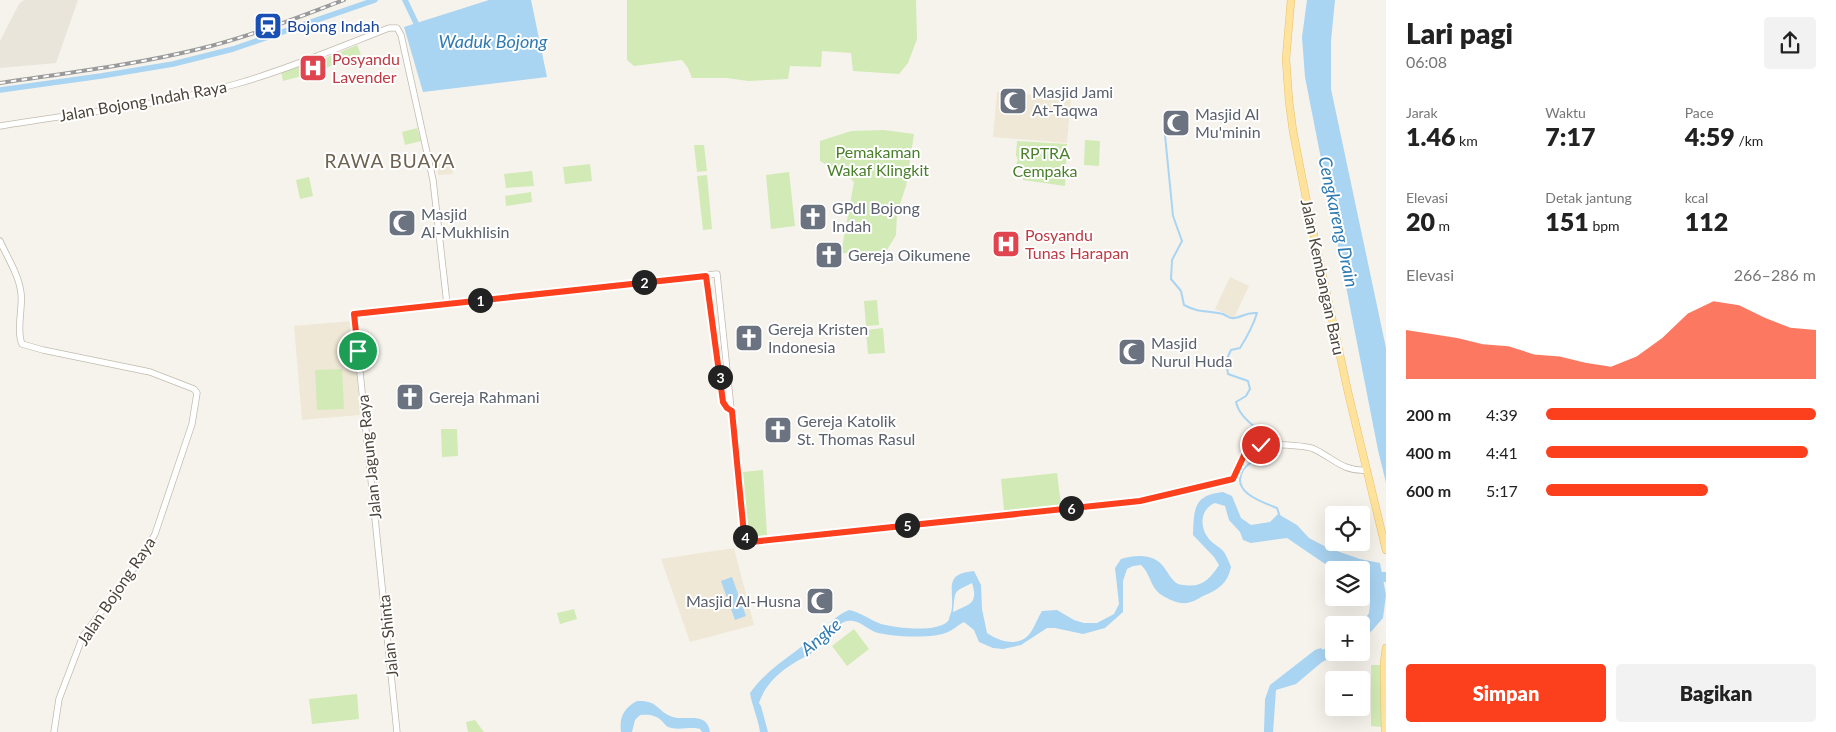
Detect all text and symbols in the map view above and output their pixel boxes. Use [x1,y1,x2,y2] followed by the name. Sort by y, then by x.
[253,11,283,41] station icon: Bojong Indah
[287,16,380,35] place label: Bojong Indah
[1406,16,1513,50] text: Lari pagi
[1764,17,1816,69] button: share
[438,30,548,52] water label: Waduk Bojong
[332,49,400,86] place label: Posyandu Lavender
[1406,52,1447,71] text: 06:08
[298,53,328,83] hospital icon: Posyandu Lavender
[58,76,228,125] street label: Jalan Bojong Indah Raya
[1032,82,1113,119] place label: Masjid Jami At-Taqwa
[998,86,1028,116] mosque icon: Masjid Jami At-Taqwa
[1195,104,1261,141] place label: Masjid Al Mu'minin
[1406,104,1438,121] text: Jarak
[1545,104,1586,121] text: Waktu
[1685,104,1714,121] text: Pace
[1161,108,1191,138] mosque icon: Masjid Al Mu'minin
[1406,121,1455,151] text: 1.46
[1545,121,1595,151] text: 7:17
[1685,121,1735,151] text: 4:59
[1455,132,1478,149] text: km
[1735,132,1763,149] text: /km
[827,142,929,179] park label: Pemakaman Wakaf Klingkit
[1012,143,1078,180] park label: RPTRA Cempaka
[325,149,455,172] district label: RAWA BUAYA
[1314,154,1364,289] water label: Cengkareng Drain
[1406,189,1448,206] text: Elevasi
[1545,189,1632,206] text: Detak jantung
[1685,189,1708,206] text: kcal
[1298,197,1349,357] street label: Jalan Kembangan Baru
[832,198,920,235] place label: GPdI Bojong Indah
[798,202,828,232] church icon: GPdI Bojong Indah
[421,204,510,241] place label: Masjid Al-Mukhlisin
[1406,206,1435,236] text: 20
[1545,206,1589,236] text: 151
[1685,206,1728,236] text: 112
[387,208,417,238] mosque icon: Masjid Al-Mukhlisin
[1435,217,1450,234] text: m
[1589,217,1620,234] text: bpm
[1025,225,1129,262] place label: Posyandu Tunas Harapan
[991,229,1021,259] hospital icon: Posyandu Tunas Harapan
[814,240,844,270] church icon: Gereja Oikumene
[848,245,970,264] place label: Gereja Oikumene
[1406,265,1454,284] text: Elevasi
[1734,265,1816,284] text: 266–286 m
[632,270,656,294] pin: 2
[640,274,649,291] text: 2
[468,288,492,312] pin: 1
[476,292,485,309] text: 1
[768,319,868,356] place label: Gereja Kristen Indonesia
[734,323,764,353] church icon: Gereja Kristen Indonesia
[337,330,379,372] pin
[1151,333,1233,370] place label: Masjid Nurul Huda
[344,337,372,365] icon: arrive
[1117,337,1147,367] mosque icon: Masjid Nurul Huda
[708,364,732,390] pin: 3
[716,369,725,386] text: 3
[395,382,425,412] church icon: Gereja Rahmani
[429,387,540,406] place label: Gereja Rahmani
[353,394,385,520] street label: Jalan Jagung Raya
[1406,405,1451,424] text: 200 m
[1486,405,1518,424] text: 4:39
[797,411,915,448] place label: Gereja Katolik St. Thomas Rasul
[763,415,793,445] church icon: Gereja Katolik St. Thomas Rasul
[1240,424,1282,466] pin
[1247,431,1275,459] icon: check
[1406,443,1451,462] text: 400 m
[1486,443,1518,462] text: 4:41
[1406,481,1451,500] text: 600 m
[1486,481,1518,500] text: 5:17
[1058,496,1084,520] pin: 6
[1067,500,1076,517] text: 6
[1325,506,1370,716] map controls
[1325,506,1370,551] button: locate
[894,512,920,538] pin: 5
[903,517,912,534] text: 5
[732,524,758,550] pin: 4
[741,529,750,546] text: 4
[72,533,159,648] street label: Jalan Bojong Raya
[1325,561,1370,606] button: layers
[805,586,835,616] mosque icon: Masjid Al-Husna
[686,591,801,610] place label: Masjid Al-Husna
[374,594,401,678] street label: Jalan Shinta
[795,613,845,660] water label: Angke
[1325,616,1370,661] button: +
[1406,664,1606,722] button: Simpan
[1616,664,1816,722] button: Bagikan
[1325,671,1370,716] button: −

